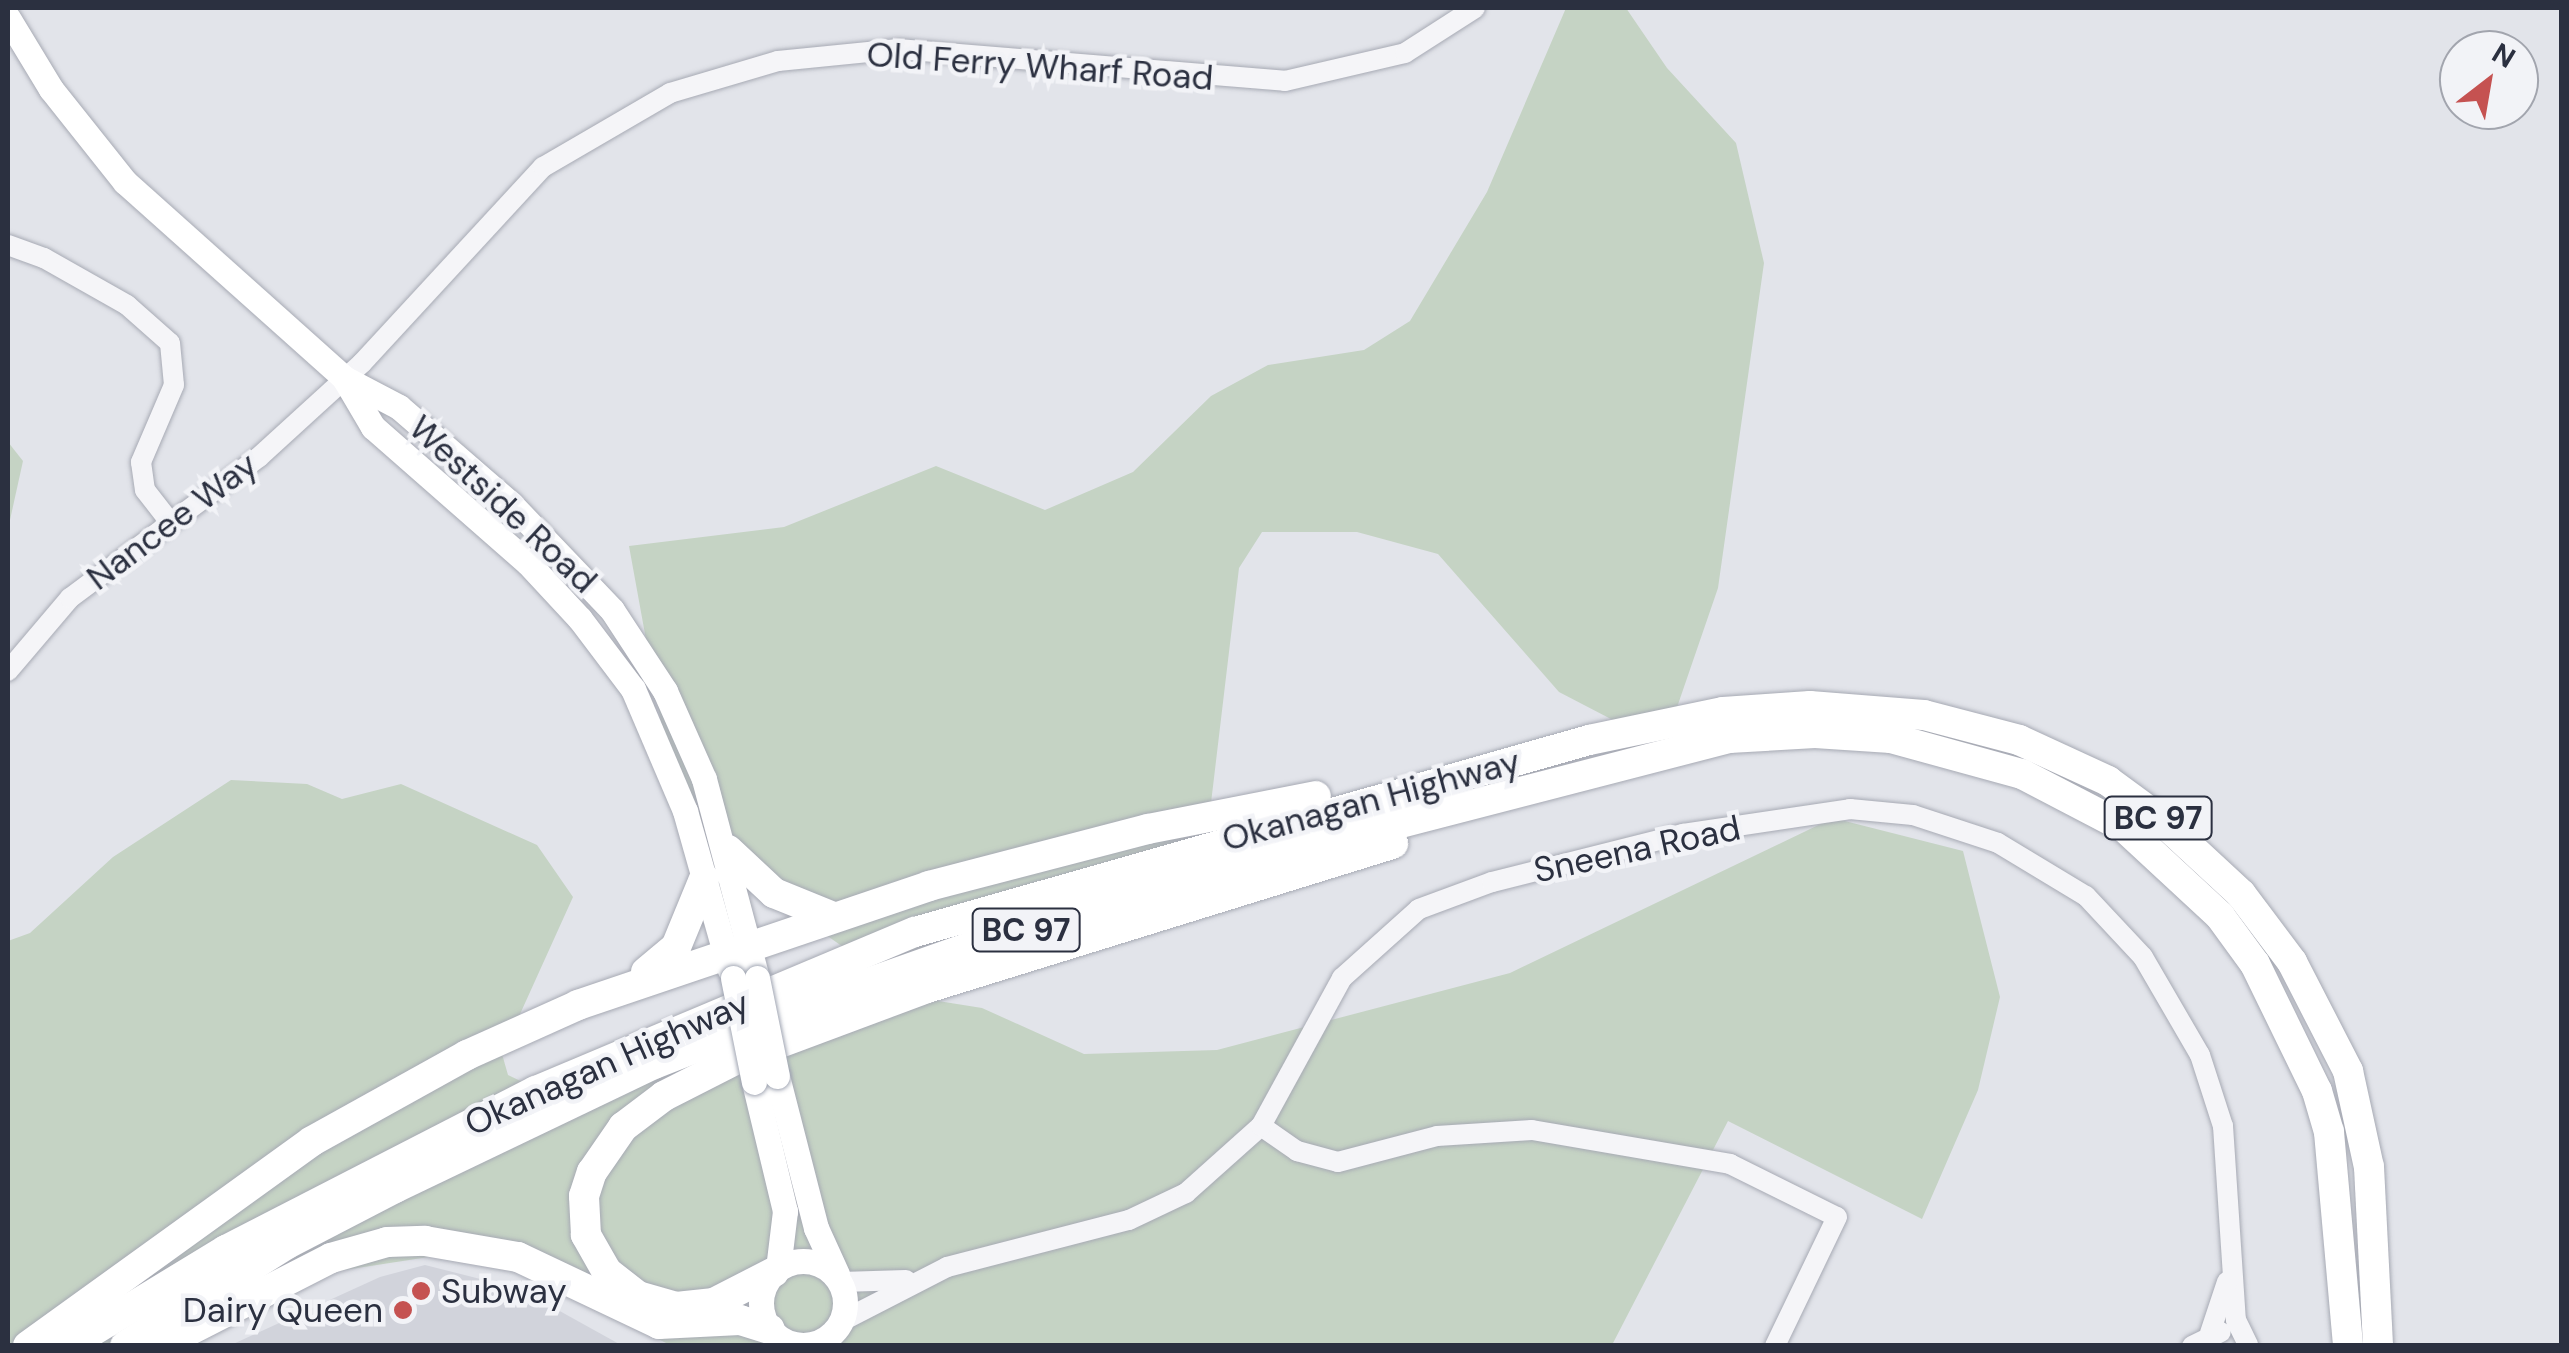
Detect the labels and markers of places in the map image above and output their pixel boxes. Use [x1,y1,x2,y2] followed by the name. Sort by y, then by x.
[441,1270,567,1312] place label: Subway
[410,1280,432,1302] marker: Subway
[183,1289,383,1331] place label: Dairy Queen
[392,1299,414,1321] marker: Dairy Queen

